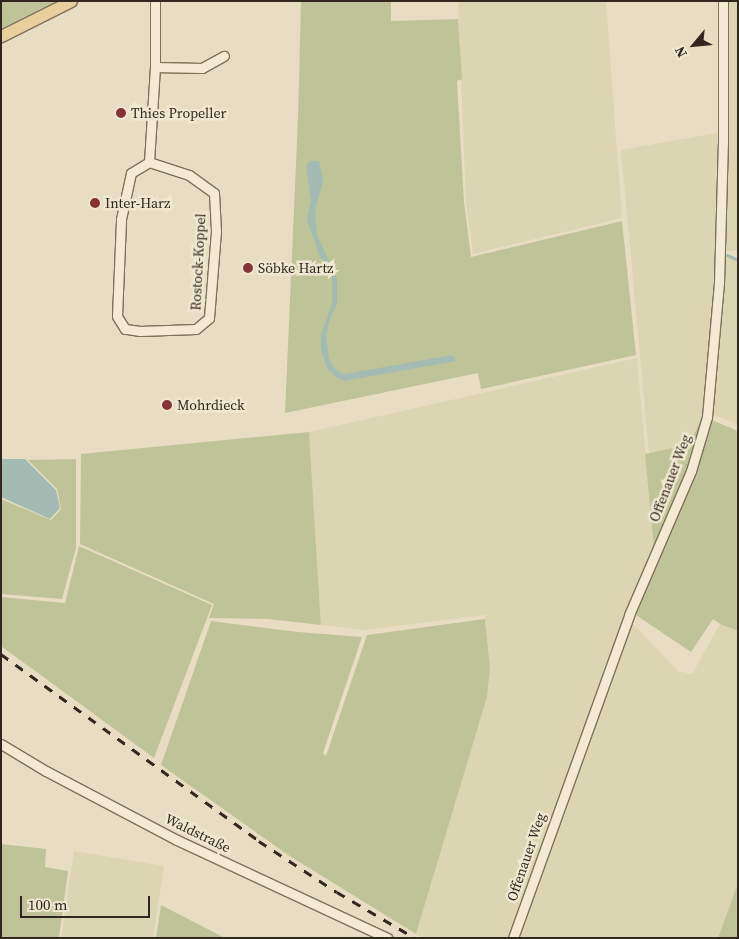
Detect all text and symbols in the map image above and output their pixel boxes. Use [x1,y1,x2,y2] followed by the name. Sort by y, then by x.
[669,20,719,70] north arrow
[670,43,692,61] text: N
[131,105,227,121] place label: Thies Propeller
[115,107,127,119] marker: Thies Propeller
[105,195,170,211] place label: Inter-Harz
[89,197,101,209] marker: Inter-Harz
[187,213,209,311] street label: Rostock-Koppel
[258,260,333,276] place label: Söbke Hartz
[242,262,254,274] marker: Söbke Hartz
[177,397,245,413] place label: Mohrdieck
[161,399,173,411] marker: Mohrdieck
[646,432,694,524] street label: Offenauer Weg
[163,810,233,856] street label: Waldstraße
[503,810,549,904] street label: Offenauer Weg
[22,886,152,918] scale bar
[28,894,68,915] text: 100 m

